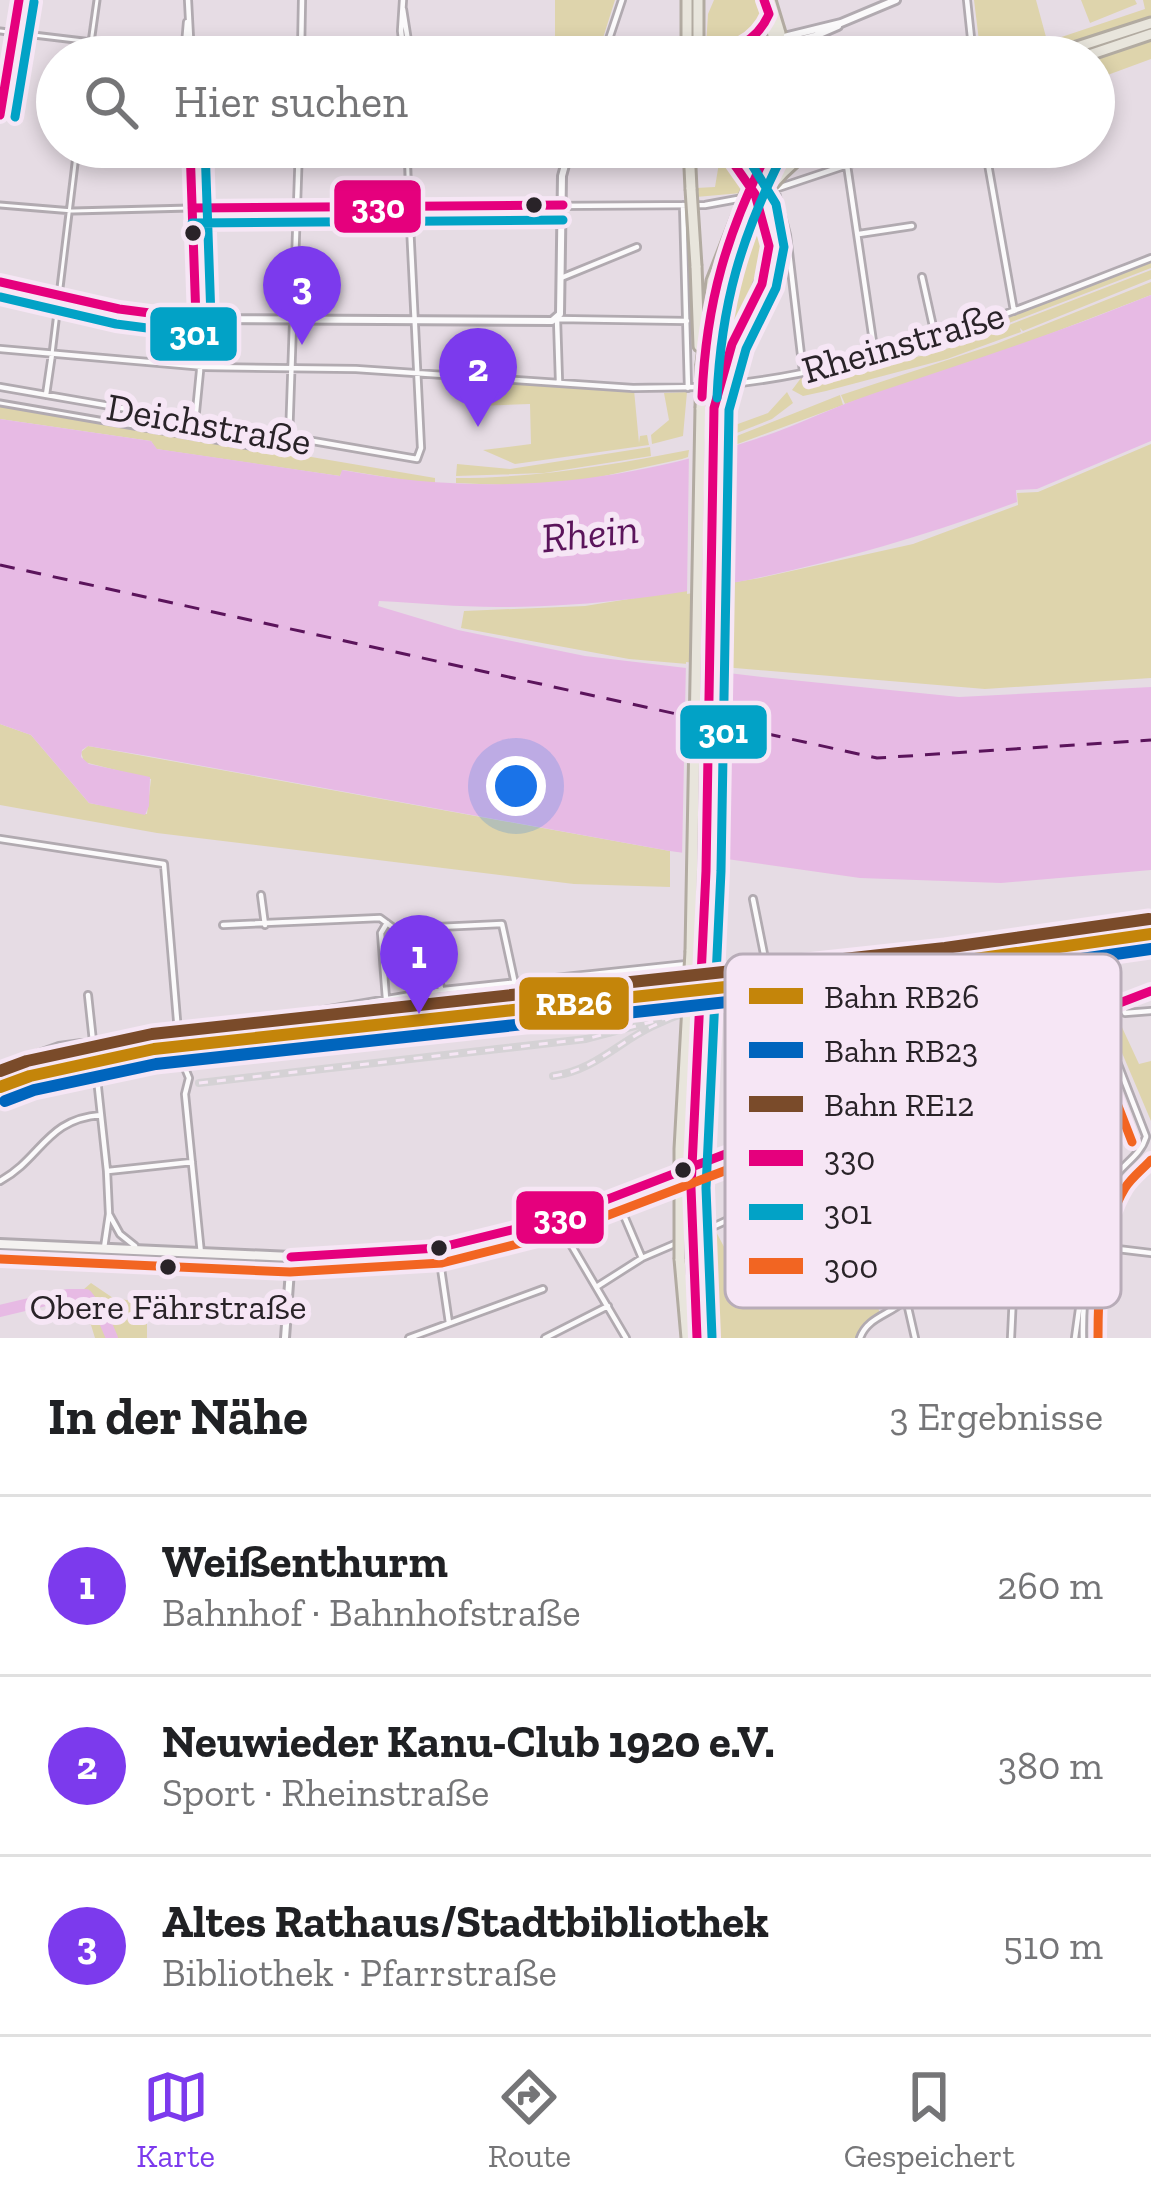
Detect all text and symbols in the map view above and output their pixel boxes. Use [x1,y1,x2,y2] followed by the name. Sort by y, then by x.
[36,36,1115,168] search box
[78,69,144,135] icon: search
[174,75,408,129] text: Hier suchen
[332,178,423,235] line badge: 330
[351,187,405,226] text: 330
[523,194,545,216] unlabelled marker
[182,222,204,244] unlabelled marker
[263,246,341,345] pin: 3
[797,291,1009,393] street label: Rheinstraße
[148,305,239,363] line badge: 301
[169,314,219,353] text: 301
[439,328,517,427] pin: 2
[103,383,315,465] street label: Deichstraße
[539,503,641,563] water label: Rhein
[678,703,769,761] line badge: 301
[698,712,748,751] text: 301
[486,756,546,816] your location
[380,915,458,1014] pin: 1
[725,954,1121,1308] legend
[517,975,631,1032] line badge: RB26
[824,977,980,1016] text: Bahn RB26
[536,984,613,1023] text: RB26
[824,1031,978,1070] text: Bahn RB23
[824,1085,974,1124] text: Bahn RE12
[824,1139,875,1178] text: 330
[672,1159,694,1181] unlabelled marker
[514,1189,606,1246] line badge: 330
[824,1193,872,1232] text: 301
[533,1198,587,1237] text: 330
[428,1237,450,1259] unlabelled marker
[824,1247,878,1286] text: 300
[157,1256,179,1278] marker: Obere Fährstraße
[30,1285,306,1328] place label: Obere Fährstraße
[48,1386,308,1447] text: In der Nähe
[889,1393,1103,1440] text: 3 Ergebnisse
[162,1535,448,1589] text: Weißenthurm
[79,1562,95,1609] text: 1
[997,1562,1103,1609] text: 260 m
[162,1589,581,1636] text: Bahnhof · Bahnhofstraße
[162,1715,775,1769] text: Neuwieder Kanu-Club 1920 e.V.
[77,1742,97,1789] text: 2
[998,1742,1103,1789] text: 380 m
[162,1769,489,1816] text: Sport · Rheinstraße
[162,1895,769,1949] text: Altes Rathaus/Stadtbibliothek
[77,1922,97,1969] text: 3
[1003,1922,1103,1969] text: 510 m
[162,1949,557,1996] text: Bibliothek · Pfarrstraße
[136,2064,215,2175] tab: Karte
[488,2064,571,2175] tab: Route
[844,2064,1015,2175] tab: Gespeichert

